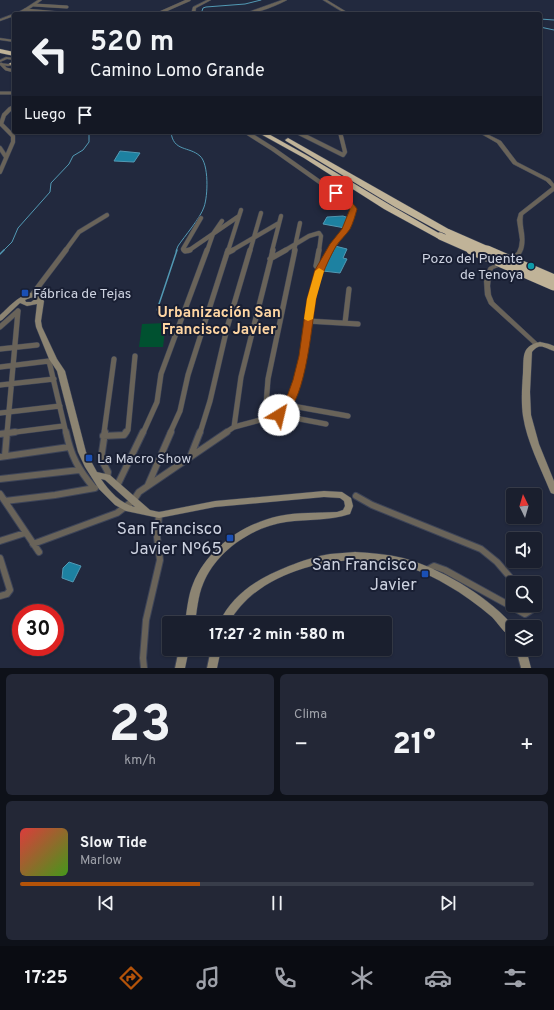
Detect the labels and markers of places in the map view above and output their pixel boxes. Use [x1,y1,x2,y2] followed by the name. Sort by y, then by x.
[319,176,353,210] pin
[422,251,523,284] place label: Pozo del Puente de Tenoya
[526,261,536,271] marker: Pozo del Puente de Tenoya
[33,286,131,303] place label: Fábrica de Tejas
[20,288,30,298] marker: Fábrica de Tejas
[97,451,191,468] place label: La Macro Show
[84,453,94,463] marker: La Macro Show
[117,519,222,561] place label: San Francisco Javier Nº65
[225,533,235,543] marker: San Francisco Javier Nº65
[312,555,417,597] place label: San Francisco Javier
[420,569,430,579] marker: San Francisco Javier

